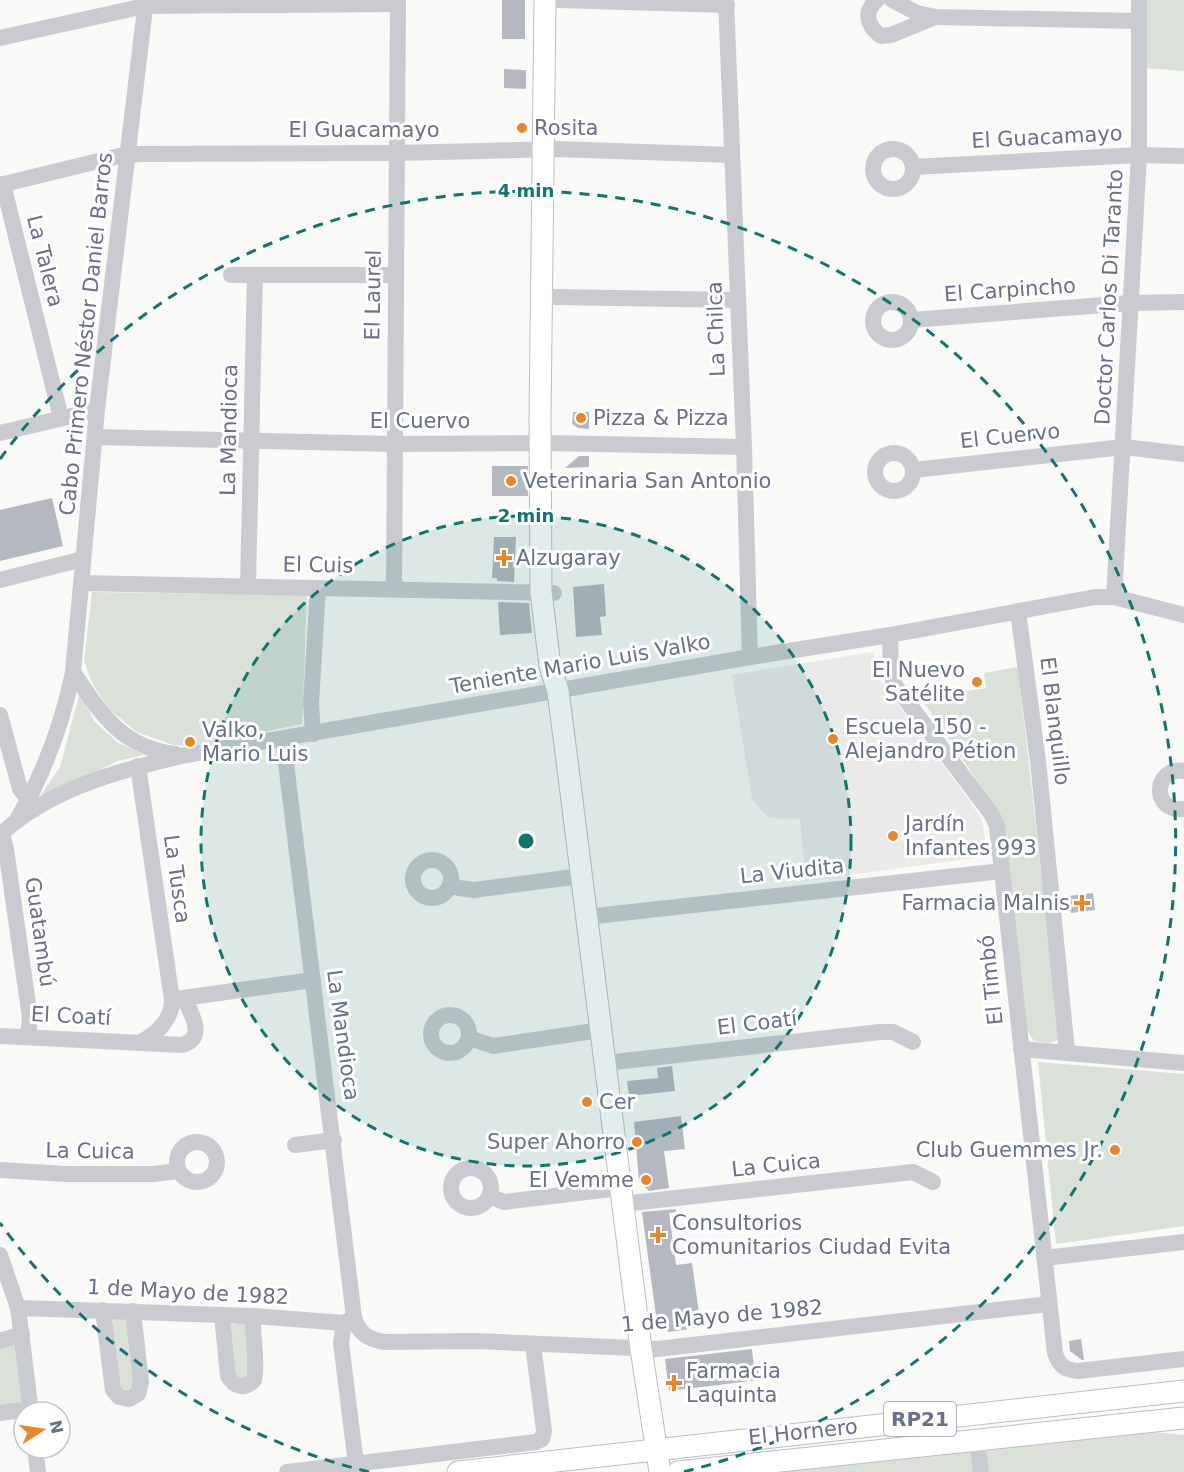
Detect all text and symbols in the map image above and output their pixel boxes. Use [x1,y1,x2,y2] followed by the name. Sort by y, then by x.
[534,116,598,140] place label: Rosita
[288,118,440,142] street label: El Guacamayo
[515,121,529,135] marker: Rosita
[971,121,1123,153] street label: El Guacamayo
[55,151,117,517] street label: Cabo Primero Néstor Daniel Barros
[1090,168,1128,426] street label: Doctor Carlos Di Taranto
[498,180,554,201] text: 4 min
[22,213,68,309] street label: La Talera
[360,250,386,340] street label: El Laurel
[943,273,1077,307] street label: El Carpincho
[702,281,730,377] street label: La Chilca
[216,364,242,496] street label: La Mandioca
[593,406,729,430] place label: Pizza & Pizza
[370,409,470,433] street label: El Cuervo
[574,411,588,425] marker: Pizza & Pizza
[959,419,1061,453] street label: El Cuervo
[523,469,771,493] place label: Veterinaria San Antonio
[504,474,518,488] marker: Veterinaria San Antonio
[498,505,554,526] text: 2 min
[516,546,621,570] place label: Alzugaray
[497,551,511,565] marker: Alzugaray
[283,552,353,578] street label: El Cuis
[447,629,712,699] street label: Teniente Mario Luis Valko
[1035,655,1075,787] street label: El Blanquillo
[872,658,965,706] place label: El Nuevo Satélite
[970,675,984,689] marker: El Nuevo Satélite
[845,715,1016,763] place label: Escuela 150 - Alejandro Pétion
[202,718,308,766] place label: Valko, Mario Luis
[826,732,840,746] marker: Escuela 150 - Alejandro Pétion
[183,735,197,749] marker: Valko, Mario Luis
[903,812,1037,860] place label: Jardín Infantes 993
[886,829,900,843] marker: Jardín Infantes 993
[516,831,536,851] centre of rings
[159,833,195,925] street label: La Tusca
[739,854,845,888] street label: La Viudita
[20,876,60,988] street label: Guatambú
[902,891,1070,915] place label: Farmacia Malnis
[1075,896,1089,910] marker: Farmacia Malnis
[974,934,1008,1026] street label: El Timbó
[322,968,364,1102] street label: La Mandioca
[30,1002,113,1030] street label: El Coatí
[716,1006,799,1040] street label: El Coatí
[599,1090,636,1114] place label: Cer
[580,1095,594,1109] marker: Cer
[487,1130,625,1154] place label: Super Ahorro
[630,1135,644,1149] marker: Super Ahorro
[45,1138,135,1164] street label: La Cuica
[916,1138,1103,1162] place label: Club Guemmes Jr.
[1108,1143,1122,1157] marker: Club Guemmes Jr.
[730,1148,822,1182] street label: La Cuica
[529,1168,634,1192] place label: El Vemme
[639,1173,653,1187] marker: El Vemme
[672,1211,951,1259] place label: Consultorios Comunitarios Ciudad Evita
[649,1226,667,1244] marker: Consultorios Comunitarios Ciudad Evita
[86,1275,290,1309] street label: 1 de Mayo de 1982
[620,1295,824,1337] street label: 1 de Mayo de 1982
[686,1359,781,1407] place label: Farmacia Laquinta
[667,1376,681,1390] marker: Farmacia Laquinta
[12,1400,72,1460] north arrow
[884,1402,956,1436] road number: RP21
[747,1414,859,1450] street label: El Hornero
[45,1418,67,1436] text: N

